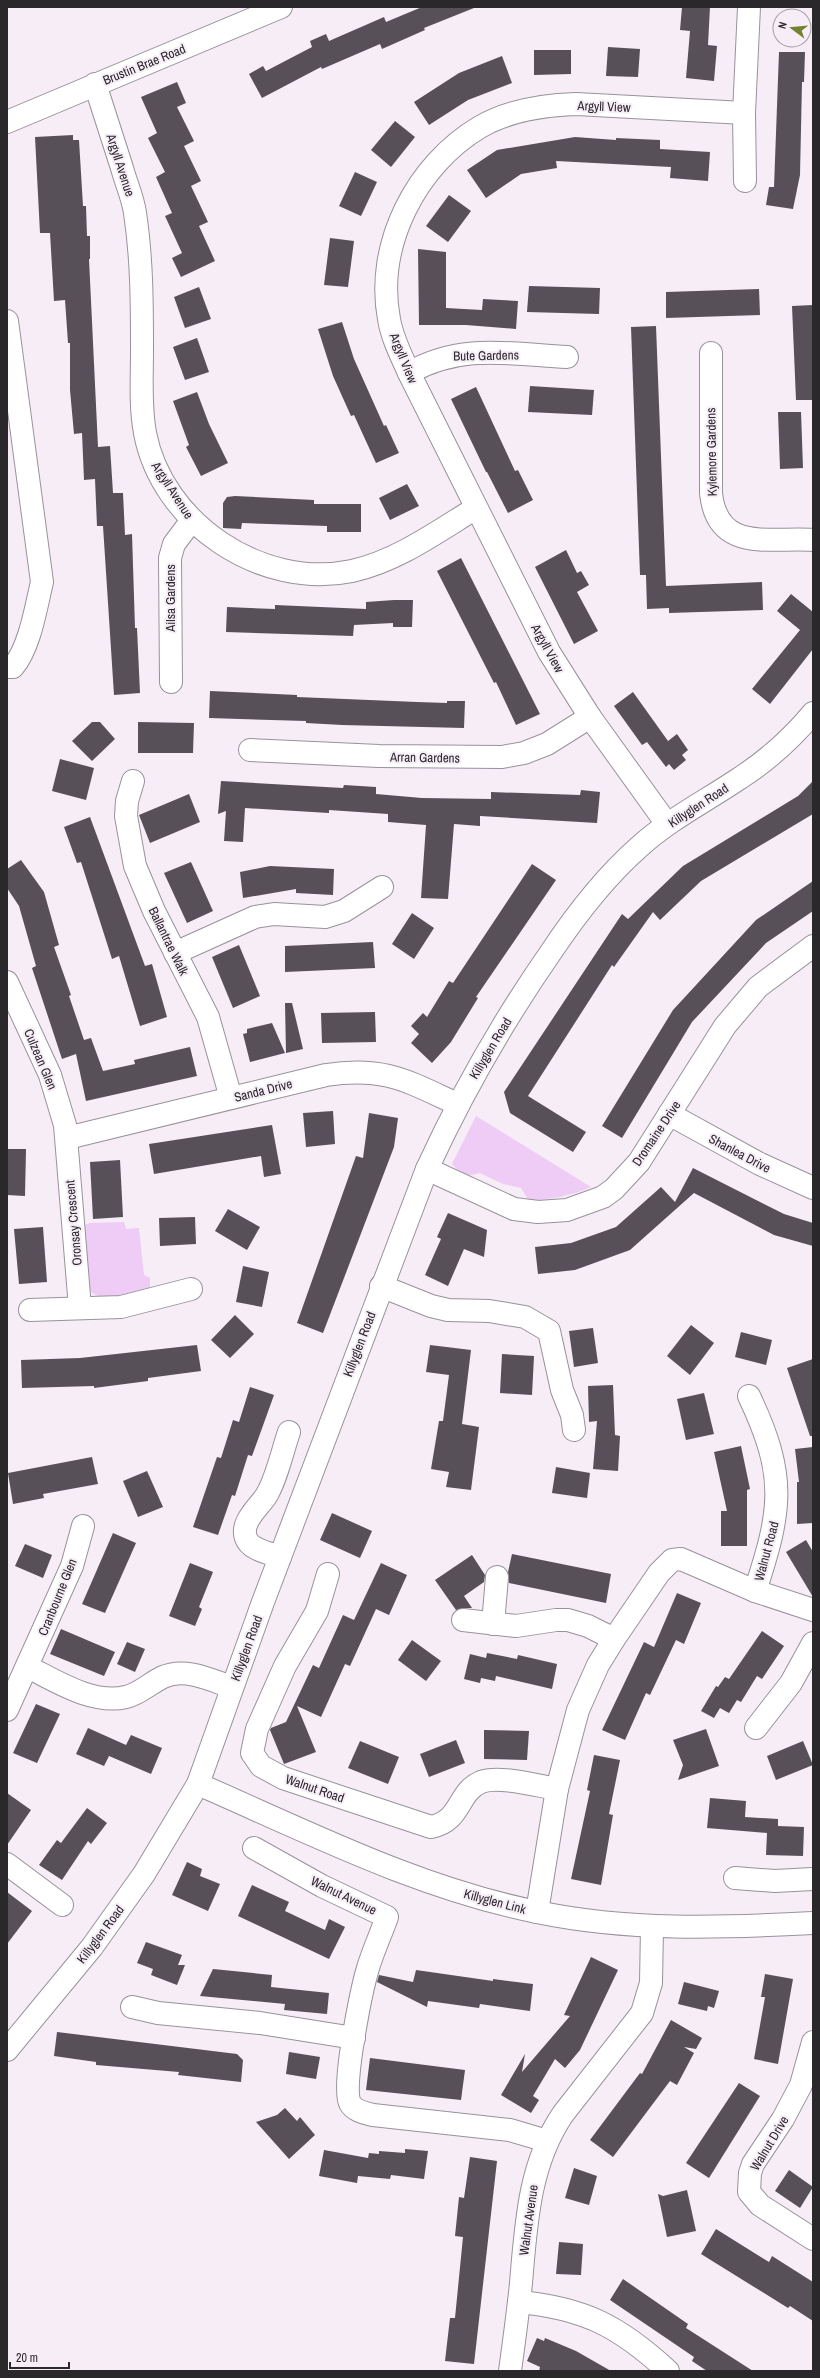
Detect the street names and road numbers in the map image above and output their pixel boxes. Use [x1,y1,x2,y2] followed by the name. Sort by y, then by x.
[100,40,188,89] street label: Brustin Brae Road
[576,97,631,116] street label: Argyll View
[102,131,139,199] street label: Argyll Avenue
[385,329,421,386] street label: Argyll View
[453,346,519,365] street label: Bute Gardens
[702,407,721,497] street label: Kylemore Gardens
[147,458,197,522] street label: Argyll Avenue
[162,564,179,633] street label: Ailsa Gardens
[527,620,568,676] street label: Argyll View
[389,748,460,767] street label: Arran Gardens
[665,780,732,831] street label: Killyglen Road
[145,904,193,979] street label: Ballantrae Walk
[465,1014,515,1082] street label: Killyglen Road
[20,1026,61,1092] street label: Culzean Glen
[232,1075,294,1106] street label: Sanda Drive
[628,1097,685,1169] street label: Dromaine Drive
[706,1130,774,1177] street label: Shanlea Drive
[61,1179,86,1266] street label: Oronsay Crescent
[339,1309,380,1379] street label: Killyglen Road
[750,1519,783,1583] street label: Walnut Road
[34,1556,81,1638] street label: Cranbourne Glen
[227,1613,266,1683] street label: Killyglen Road
[283,1770,347,1806] street label: Walnut Road
[308,1872,380,1919] street label: Walnut Avenue
[462,1885,528,1918] street label: Killyglen Link
[73,1902,128,1967] street label: Killyglen Road
[746,2113,793,2174] street label: Walnut Drive
[515,2184,542,2256] street label: Walnut Avenue

